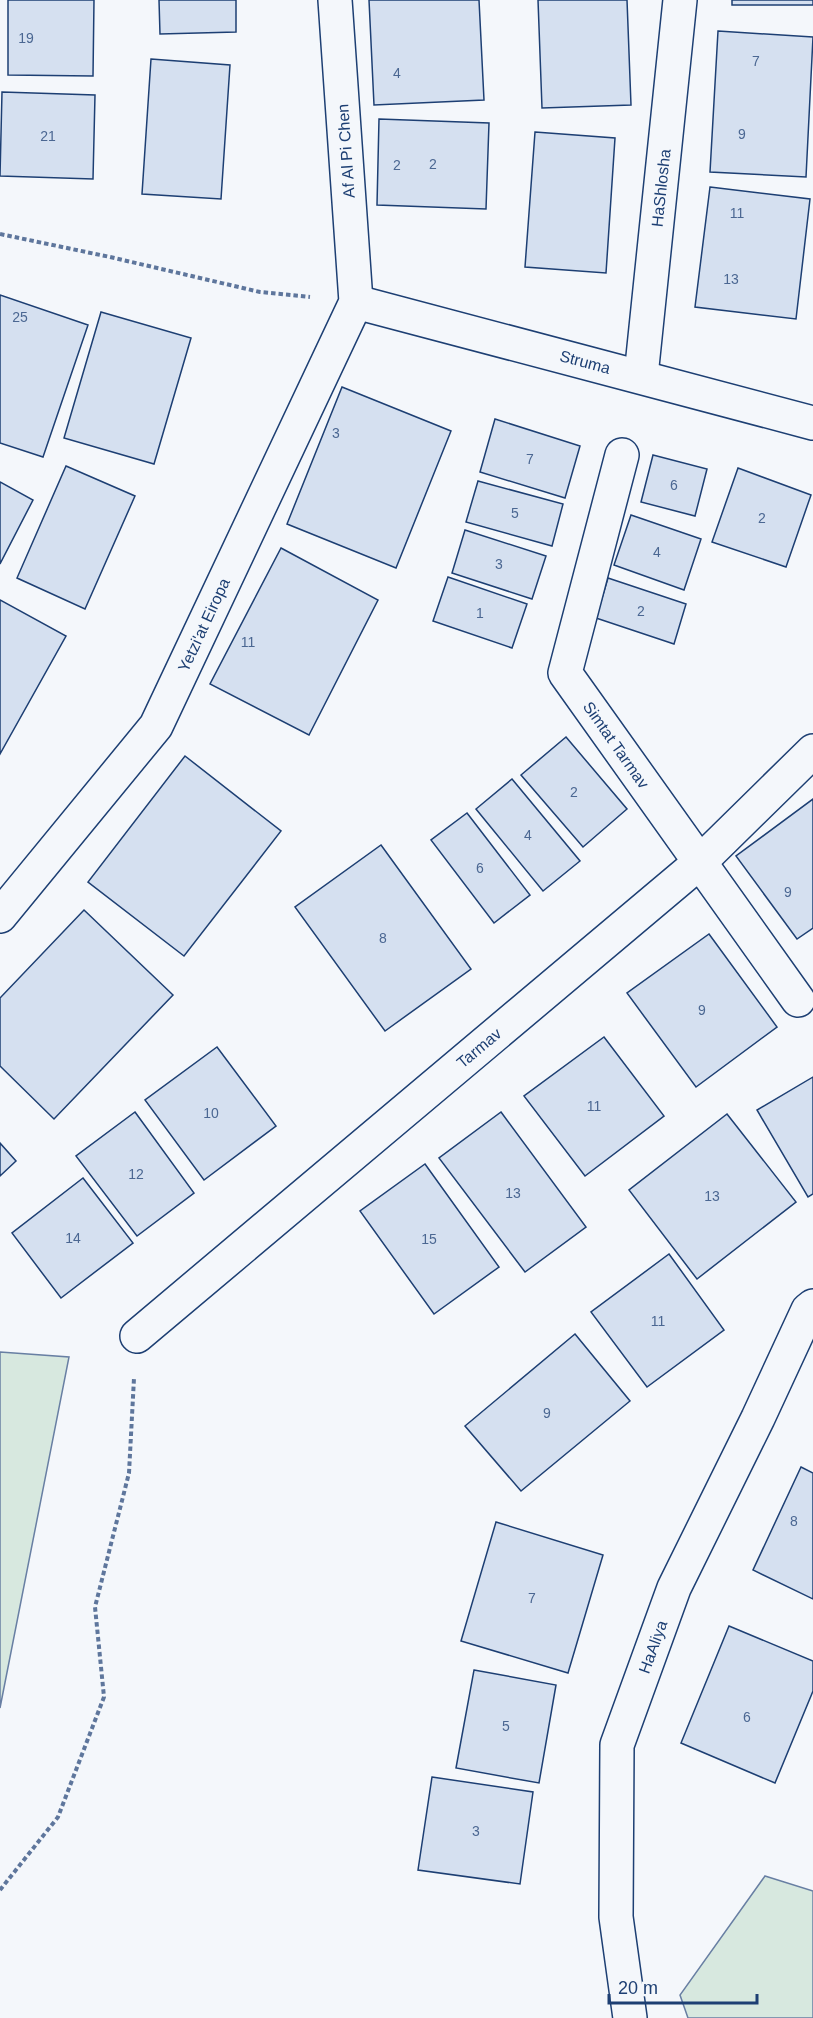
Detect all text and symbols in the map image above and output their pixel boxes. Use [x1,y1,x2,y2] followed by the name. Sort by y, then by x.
[18,30,34,46] house number: 19
[752,53,760,69] house number: 7
[393,65,401,81] house number: 4
[334,103,358,199] street label: Af Al Pi Chen
[738,126,746,142] house number: 9
[40,128,56,144] house number: 21
[648,148,674,228] street label: HaShlosha
[429,156,437,172] house number: 2
[393,157,401,173] house number: 2
[730,205,744,221] house number: 11
[723,271,739,287] house number: 13
[12,309,28,325] house number: 25
[558,347,612,377] street label: Struma
[332,425,340,441] house number: 3
[526,451,534,467] house number: 7
[670,477,678,493] house number: 6
[511,505,519,521] house number: 5
[758,510,766,526] house number: 2
[653,544,661,560] house number: 4
[495,556,503,572] house number: 3
[175,575,233,674] street label: Yetzi'at Eiropa
[637,603,645,619] house number: 2
[476,605,484,621] house number: 1
[241,634,255,650] house number: 11
[580,698,652,792] street label: Simtat Tarmav
[570,784,578,800] house number: 2
[524,827,532,843] house number: 4
[476,860,484,876] house number: 6
[784,884,792,900] house number: 9
[379,930,387,946] house number: 8
[698,1002,706,1018] house number: 9
[453,1025,505,1071] street label: Tarmav
[587,1098,601,1114] house number: 11
[203,1105,219,1121] house number: 10
[128,1166,144,1182] house number: 12
[505,1185,521,1201] house number: 13
[704,1188,720,1204] house number: 13
[65,1230,81,1246] house number: 14
[421,1231,437,1247] house number: 15
[651,1313,665,1329] house number: 11
[543,1405,551,1421] house number: 9
[790,1513,798,1529] house number: 8
[528,1590,536,1606] house number: 7
[636,1618,670,1676] street label: HaAliya
[743,1709,751,1725] house number: 6
[502,1718,510,1734] house number: 5
[472,1823,480,1839] house number: 3
[609,1967,758,2005] scale bar
[618,1978,658,1998] text: 20 m

